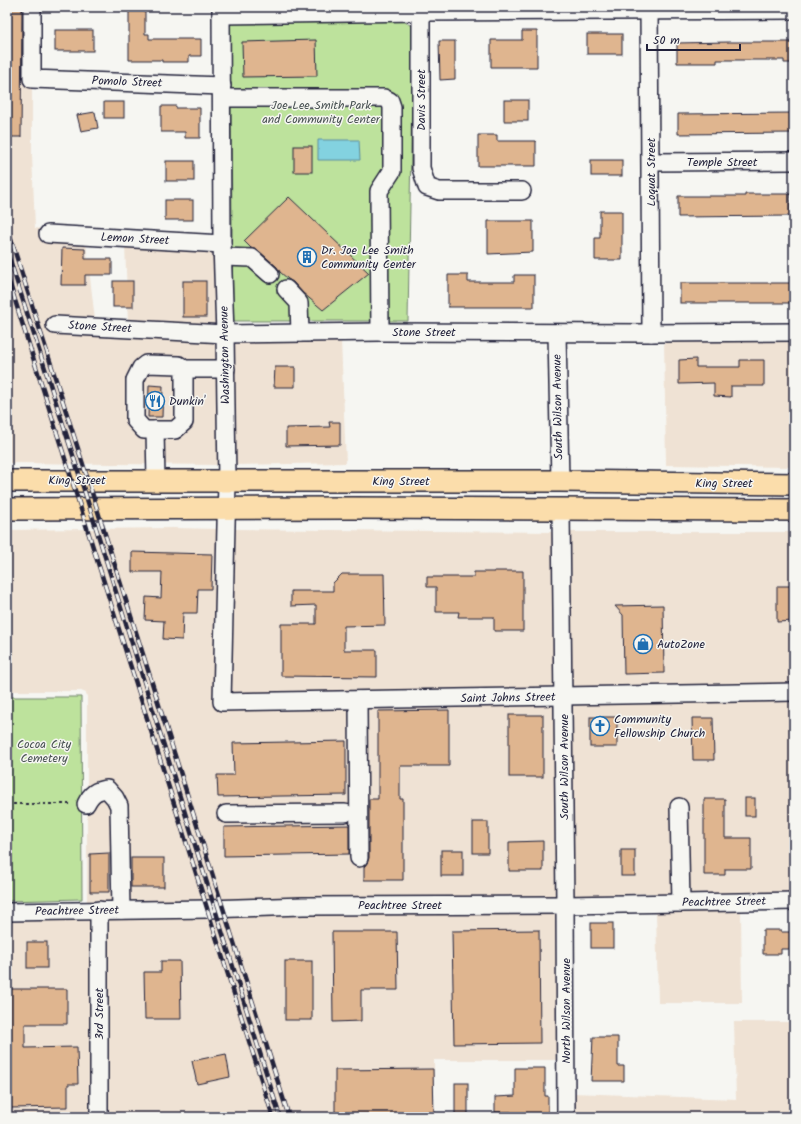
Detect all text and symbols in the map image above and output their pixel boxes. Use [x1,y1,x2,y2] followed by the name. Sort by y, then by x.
[647,26,740,52] scale bar
[653,31,680,50] text: 50 m
[412,69,431,131] street label: Davis Street
[91,71,163,93] street label: Pomolo Street
[262,96,381,129] park label: Joe Lee Smith Park and Community Center
[642,137,661,206] street label: Loquat Street
[687,153,758,172] street label: Temple Street
[100,228,170,250] street label: Lemon Street
[321,241,417,274] place label: Dr. Joe Lee Smith Community Center
[296,246,318,268] building icon: Dr. Joe Lee Smith Community Center
[215,305,235,404] street label: Washington Avenue
[68,316,133,338] street label: Stone Street
[392,323,456,342] street label: Stone Street
[548,353,568,460] street label: South Wilson Avenue
[144,390,166,412] restaurant icon: Dunkin'
[169,392,206,411] place label: Dunkin'
[48,471,106,490] street label: King Street
[372,472,430,491] street label: King Street
[695,474,753,493] street label: King Street
[632,633,654,655] shop icon: AutoZone
[657,635,705,654] place label: AutoZone
[460,688,556,708] street label: Saint Johns Street
[614,710,705,743] place label: Community Fellowship Church
[555,714,574,820] street label: South Wilson Avenue
[589,715,611,737] church icon: Community Fellowship Church
[17,735,71,768] park label: Cocoa City Cemetery
[682,892,766,912] street label: Peachtree Street
[358,896,442,915] street label: Peachtree Street
[35,901,119,921] street label: Peachtree Street
[557,958,576,1064] street label: North Wilson Avenue
[90,988,109,1040] street label: 3rd Street

